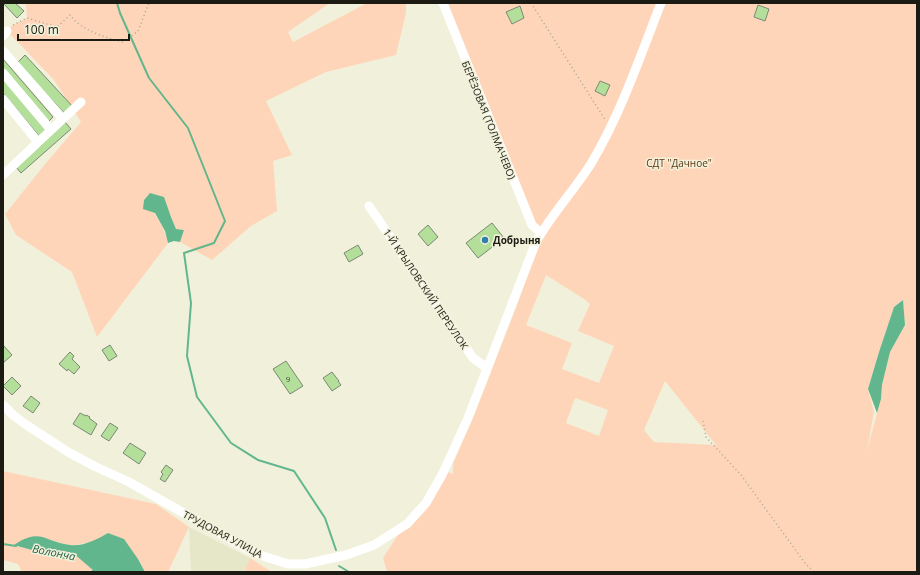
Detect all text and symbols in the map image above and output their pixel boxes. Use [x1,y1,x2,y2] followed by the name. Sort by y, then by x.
[18,16,129,42] scale bar
[24,21,59,38] text: 100 m
[459,59,519,181] street label: БЕРЁЗОВАЯ (ТОЛМАЧЕВО)
[646,156,712,170] park label: СДТ "Дачное"
[380,226,472,353] street label: 1-Й КРЫЛОВСКИЙ ПЕРЕУЛОК
[493,233,541,247] place label: Добрыня
[480,235,490,245] marker: Добрыня
[286,373,291,384] house number: 9
[181,507,266,561] street label: ТРУДОВАЯ УЛИЦА
[31,540,77,564] water label: Волонча

